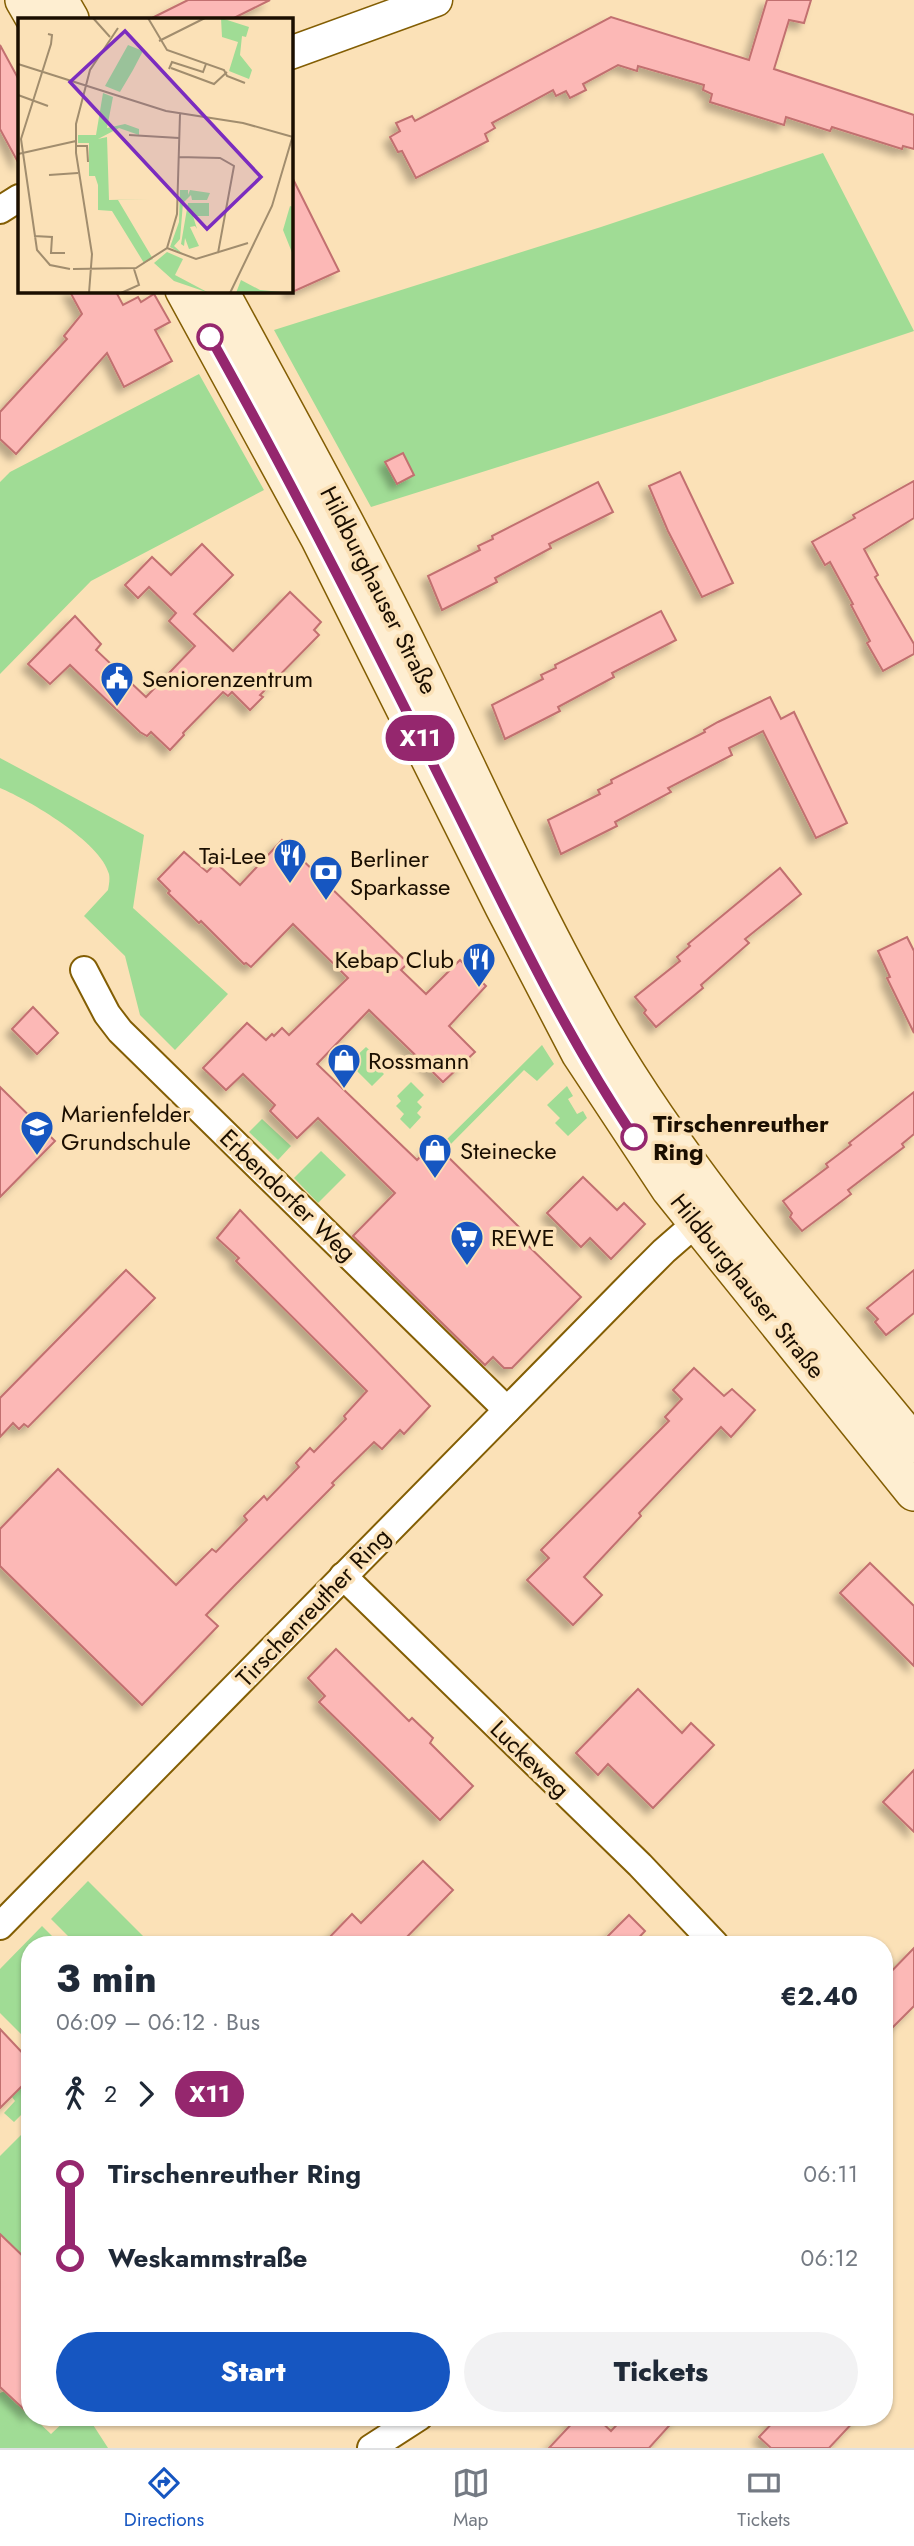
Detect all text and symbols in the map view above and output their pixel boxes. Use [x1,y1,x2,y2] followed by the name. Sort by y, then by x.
[18,18,292,292] inset map
[197,324,223,350] unlabelled marker
[311,480,447,700] street label: Hildburghauser Straße
[98,659,136,708] public building icon: Seniorenzentrum
[142,661,313,696] place label: Seniorenzentrum
[380,715,460,761] line badge: X11
[400,720,440,755] text: X11
[271,836,309,885] restaurant icon: Tai-Lee
[199,838,266,873] place label: Tai-Lee
[350,841,450,904] place label: Berliner Sparkasse
[307,853,345,902] bank icon: Berliner Sparkasse
[460,940,498,989] restaurant icon: Kebap Club
[334,942,454,977] place label: Kebap Club
[325,1041,363,1090] shop icon: Rossmann
[368,1043,469,1078] place label: Rossmann
[61,1096,191,1159] place label: Marienfelder Grundschule
[653,1106,829,1169] place label: Tirschenreuther Ring
[18,1108,56,1157] school or university icon: Marienfelder Grundschule
[212,1121,364,1269] street label: Erbendorfer Weg
[621,1124,647,1150] marker: Tirschenreuther Ring
[416,1131,454,1180] shop icon: Steinecke
[460,1133,557,1168] place label: Steinecke
[662,1186,834,1386] street label: Hildburghauser Straße
[448,1218,486,1267] supermarket icon: REWE
[491,1220,555,1255] place label: REWE
[228,1520,398,1694] street label: Tirschenreuther Ring
[482,1712,578,1806] street label: Luckeweg
[56,1951,157,2006] text: 3 min
[780,1977,858,2015] text: €2.40
[56,2005,260,2039] text: 06:09 – 06:12 · Bus
[56,2075,94,2113] icon: walk
[127,2075,165,2113] icon: forward
[189,2076,230,2111] text: X11
[104,2077,117,2111] text: 2
[108,2155,361,2193] text: Tirschenreuther Ring
[803,2157,858,2191] text: 06:11
[108,2239,307,2277] text: Weskammstraße
[801,2241,858,2275] text: 06:12
[56,2332,450,2412] button: Start
[464,2332,858,2412] button: Tickets
[124,2464,204,2533] tab: Directions
[452,2464,490,2533] tab: Map
[737,2464,790,2533] tab: Tickets

